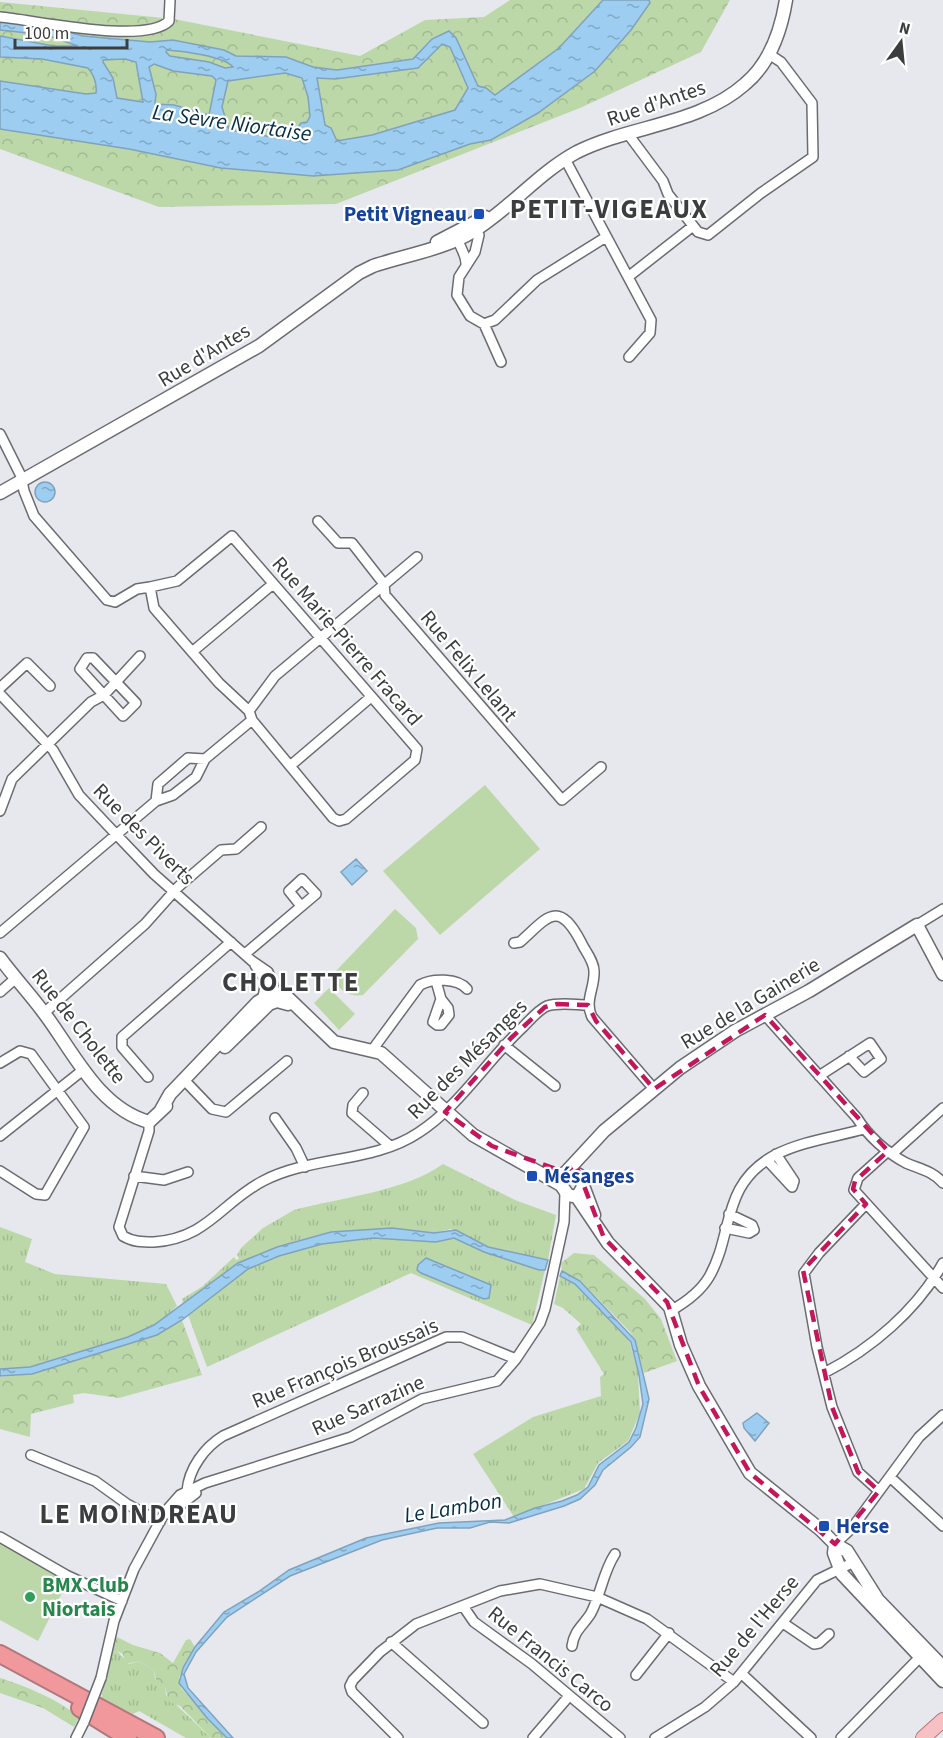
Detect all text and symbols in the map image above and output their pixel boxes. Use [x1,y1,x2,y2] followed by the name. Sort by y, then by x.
[15,12,128,50] scale bar
[871,12,931,72] north arrow
[897,16,913,40] text: N
[24,21,69,46] text: 100 m
[603,72,710,134] street label: Rue d'Antes
[150,96,314,150] water label: La Sèvre Niortaise
[510,190,708,229] district label: PETIT-VIGEAUX
[344,199,467,229] place label: Petit Vigneau
[472,207,486,221] marker: Petit Vigneau
[152,316,256,394] street label: Rue d'Antes
[265,550,429,732] street label: Rue Marie-Pierre Fracard
[413,604,525,728] street label: Rue Felix Lelant
[86,776,202,892] street label: Rue des Piverts
[675,949,825,1057] street label: Rue de la Gainerie
[25,962,133,1090] street label: Rue de Cholette
[222,963,360,1002] district label: CHOLETTE
[400,992,534,1126] street label: Rue des Mésanges
[544,1161,634,1191] place label: Mésanges
[525,1169,539,1183] marker: Mésanges
[247,1310,443,1416] street label: Rue François Broussais
[307,1367,429,1443] street label: Rue Sarrazine
[402,1484,504,1532] water label: Le Lambon
[40,1495,238,1534] district label: LE MOINDREAU
[836,1511,890,1541] place label: Herse
[817,1519,831,1533] marker: Herse
[702,1568,806,1684] street label: Rue de l'Herse
[42,1570,129,1624] place label: BMX Club Niortais
[23,1590,37,1604] marker: BMX Club Niortais
[481,1599,621,1719] street label: Rue Francis Carco

